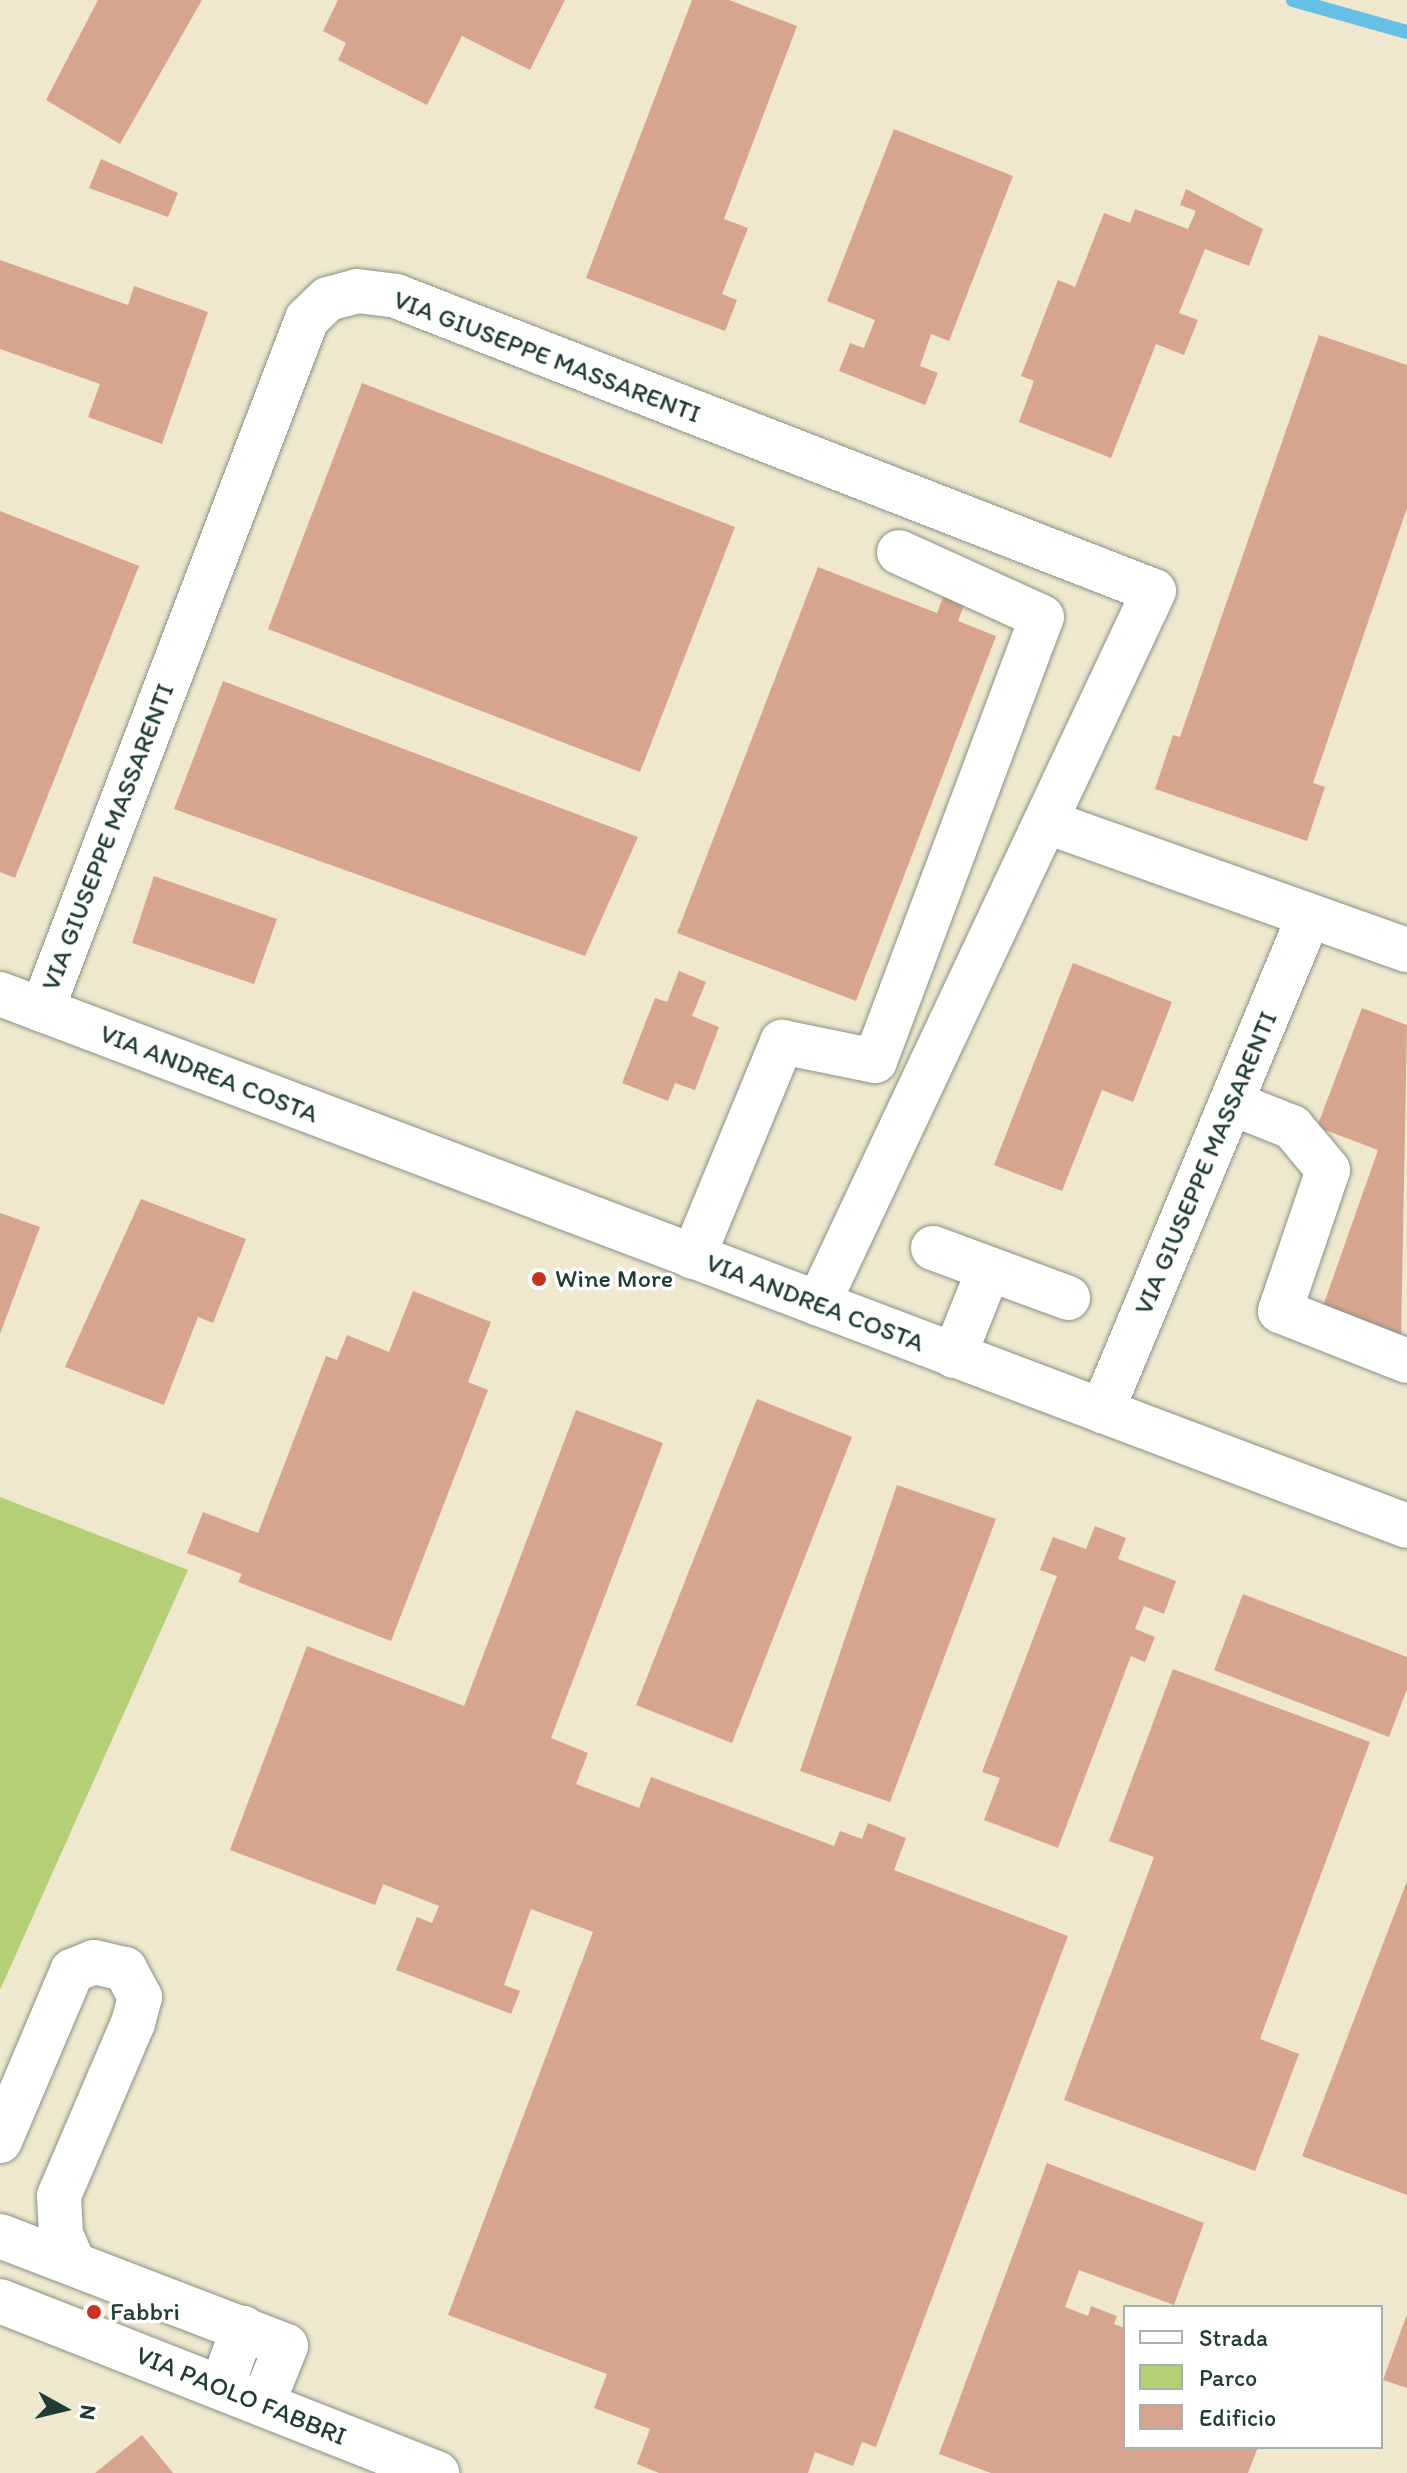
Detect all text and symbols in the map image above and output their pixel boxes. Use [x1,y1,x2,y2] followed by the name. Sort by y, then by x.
[389,284,705,430] street label: VIA GIUSEPPE MASSARENTI
[35,679,181,995] street label: VIA GIUSEPPE MASSARENTI
[1128,1007,1284,1319] street label: VIA GIUSEPPE MASSARENTI
[95,1018,323,1130] street label: VIA ANDREA COSTA
[701,1247,929,1359] street label: VIA ANDREA COSTA
[555,1263,673,1295] place label: Wine More
[530,1270,548,1288] marker: Wine More
[110,2296,180,2328] place label: Fabbri
[85,2303,103,2321] marker: Fabbri
[1123,2305,1383,2449] legend
[1199,2323,1268,2352] text: Strada
[133,2340,349,2452] street label: VIA PAOLO FABBRI
[1199,2363,1257,2392] text: Parco
[24,2369,104,2449] north arrow
[74,2403,103,2422] text: N
[1199,2403,1276,2432] text: Edificio

